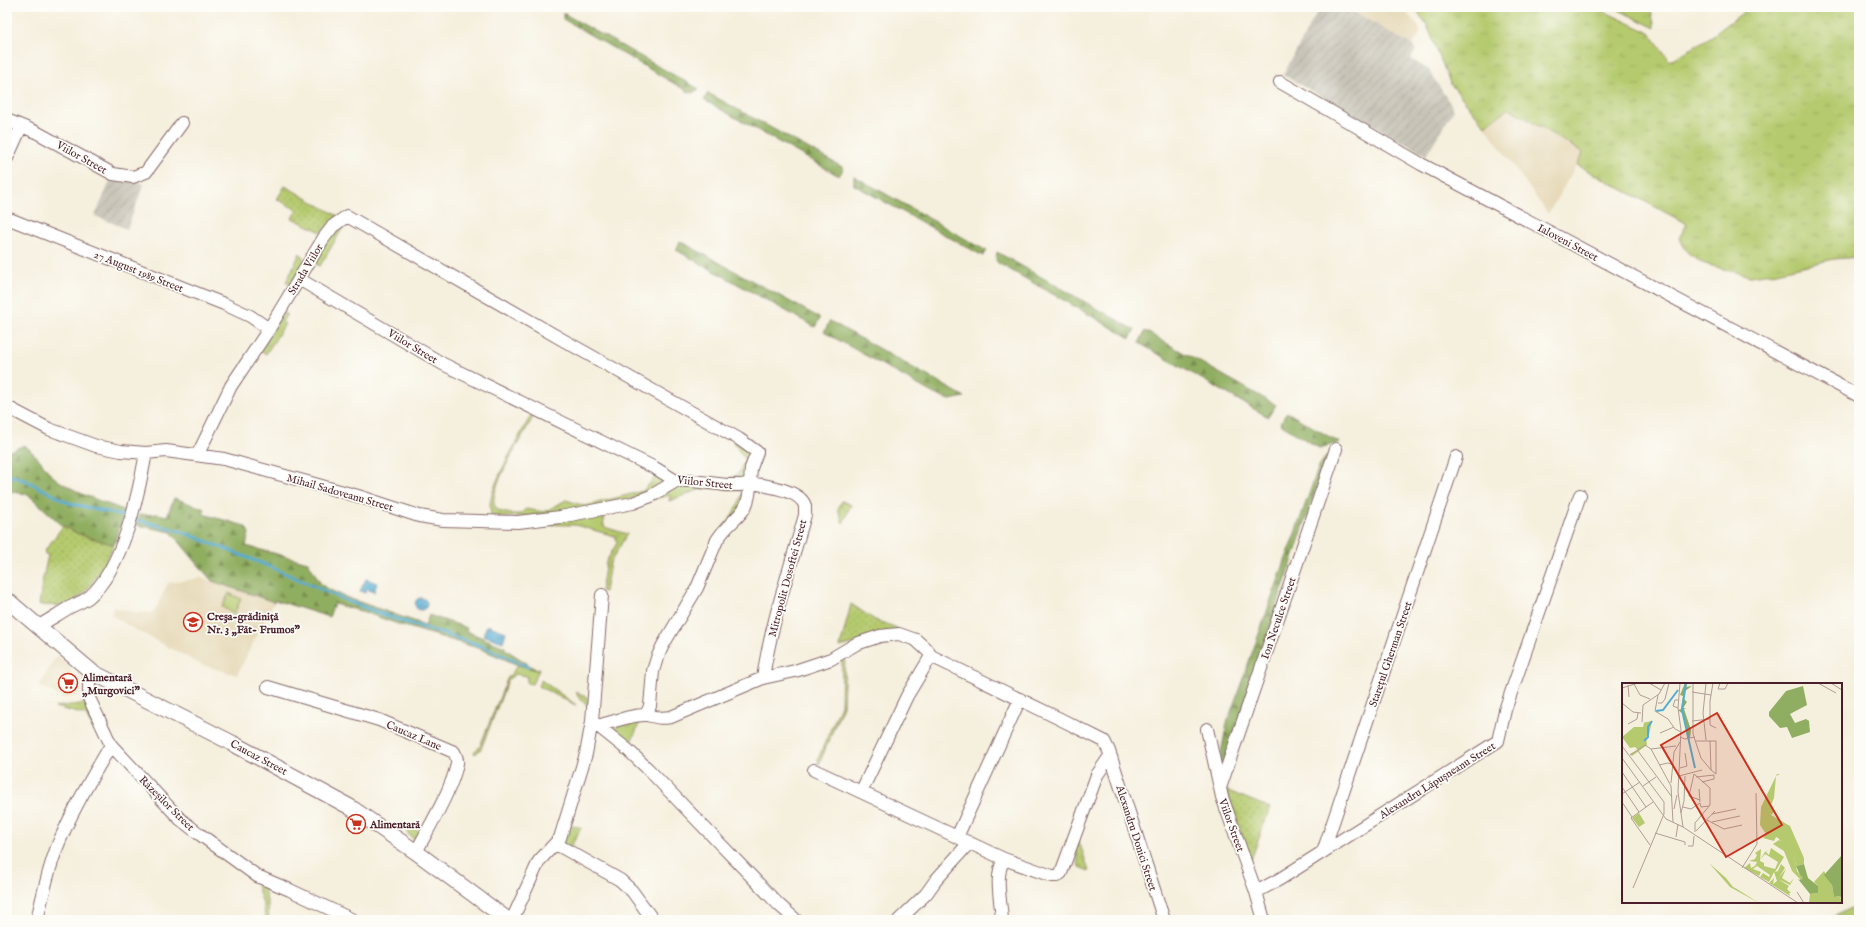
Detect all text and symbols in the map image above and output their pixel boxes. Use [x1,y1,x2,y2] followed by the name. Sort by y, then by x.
[53,138,109,178] street label: Viilor Street
[1535,221,1600,265] street label: Ialoveni Street
[285,241,327,298] street label: Strada Viilor
[92,248,186,296] street label: 27 August 1989 Street
[384,326,440,367] street label: Viilor Street
[285,471,395,515] street label: Mihail Sadoveanu Street
[675,473,734,493] street label: Viilor Street
[766,518,810,638] street label: Mitropolit Dosoftei Street
[1258,575,1300,661] street label: Ion Neculce Street
[1366,600,1416,709] street label: Starețul Gherman Street
[206,610,300,637] place label: Creşa-grădiniţă Nr. 3 „Făt- Frumos”
[182,611,204,633] school or university icon: Creşa-grădiniţă Nr. 3 „Făt- Frumos”
[81,671,140,698] place label: Alimentară „Murgovici”
[57,672,79,694] supermarket icon: Alimentară „Murgovici”
[1622,683,1842,903] inset map
[384,718,443,754] street label: Caucaz Lane
[228,737,290,779] street label: Caucaz Street
[1376,739,1498,823] street label: Alexandru Lăpușneanu Street
[136,773,197,834] street label: Răzeșilor Street
[1112,783,1160,893] street label: Alexandru Donici Street
[1215,796,1247,854] street label: Viilor Street
[345,813,367,835] supermarket icon: Alimentară
[369,818,420,832] place label: Alimentară

